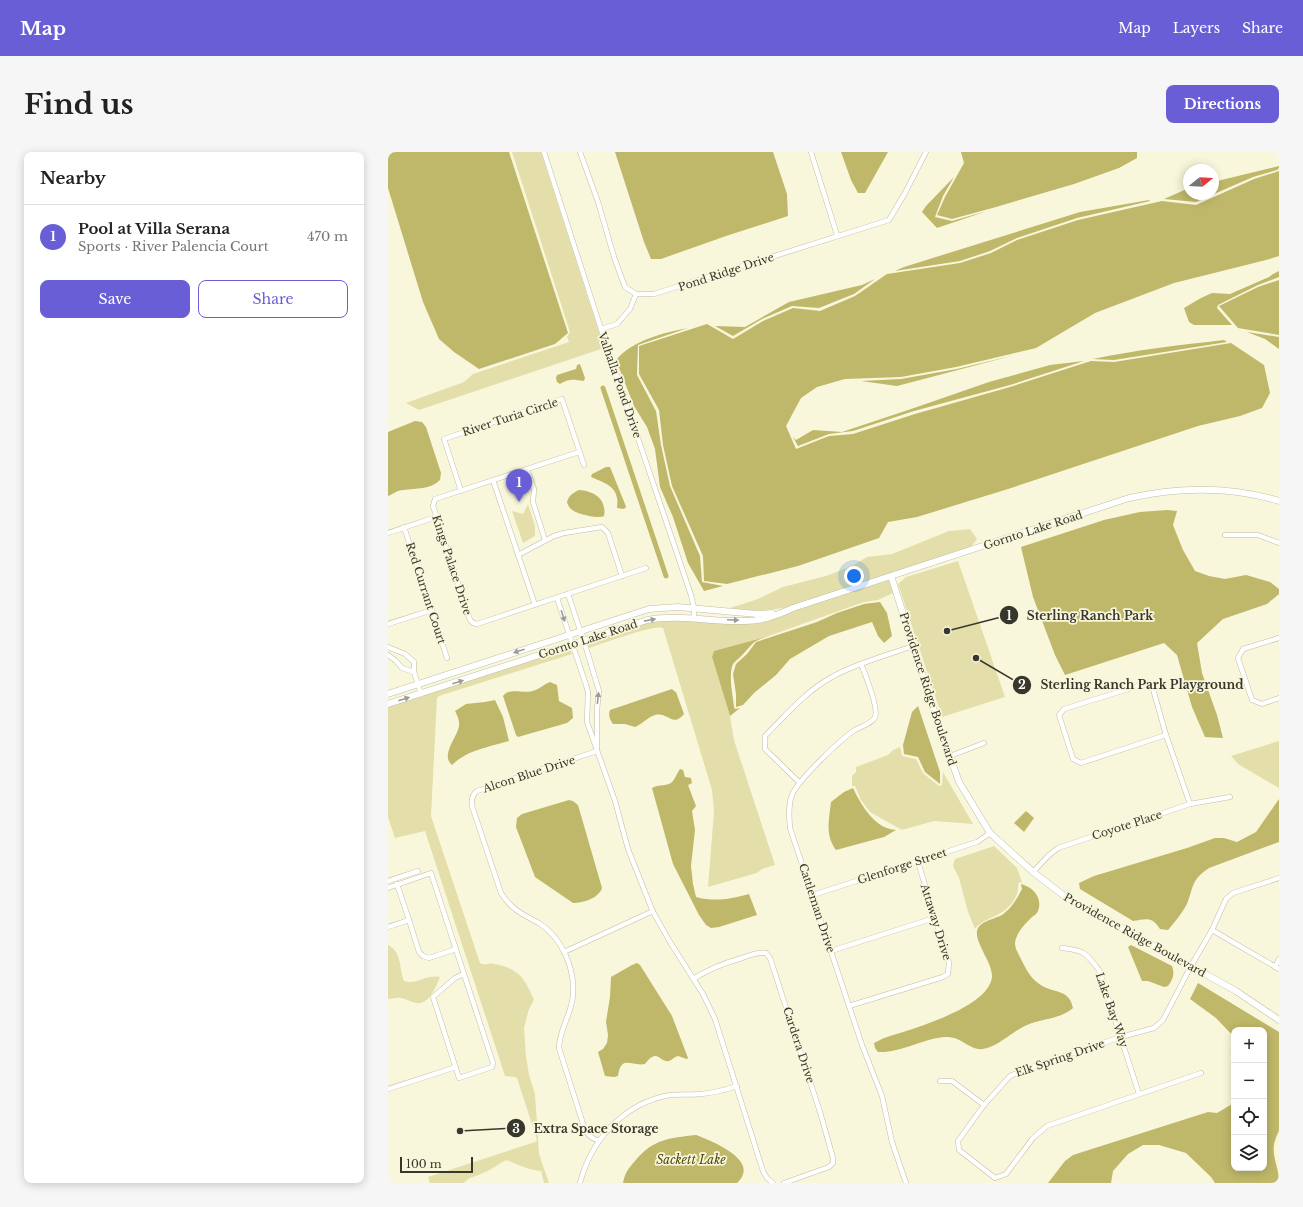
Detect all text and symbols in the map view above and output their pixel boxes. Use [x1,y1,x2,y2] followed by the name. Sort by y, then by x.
[20,17,66,40] text: Map
[1118,19,1151,37] text: Map
[1173,19,1220,37] text: Layers
[1242,19,1283,37] text: Share
[1166,85,1279,123] button: Directions
[24,87,134,122] text: Find us
[1183,164,1219,200] north arrow
[40,168,106,189] text: Nearby
[78,219,230,238] text: Pool at Villa Serana
[50,228,56,245] text: 1
[307,228,348,245] text: 470 m
[78,238,269,255] text: Sports · River Palencia Court
[676,250,776,294] street label: Pond Ridge Drive
[40,280,190,318] button: Save
[198,280,348,318] button: Share
[595,329,645,440] street label: Valhalla Pond Drive
[460,395,560,439] street label: River Turia Circle
[506,469,532,502] pin: 1
[982,507,1085,553] street label: Gornto Lake Road
[429,513,475,617] street label: Kings Palace Drive
[403,540,449,646] street label: Red Currant Court
[844,566,864,586] your location
[999,603,1161,627] callout: Sterling Ranch Park
[1006,608,1012,623] text: 1
[1027,608,1154,623] text: Sterling Ranch Park
[897,610,960,768] street label: Providence Ridge Boulevard
[560,611,566,623] one-way arrow
[537,616,640,662] street label: Gornto Lake Road
[644,616,656,622] one-way arrow
[727,617,739,624] one-way arrow
[512,648,524,654] one-way arrow
[1012,673,1252,697] callout: Sterling Ranch Park Playground
[1018,677,1026,692] text: 2
[1040,677,1244,692] text: Sterling Ranch Park Playground
[452,678,464,684] one-way arrow
[595,692,601,704] one-way arrow
[399,696,411,702] one-way arrow
[480,752,577,796] street label: Alcon Blue Drive
[1090,807,1164,843] street label: Coyote Place
[856,845,949,887] street label: Glenforge Street
[796,862,838,954] street label: Cattleman Drive
[917,881,954,962] street label: Attaway Drive
[1061,890,1209,980] street label: Providence Ridge Boulevard
[1093,971,1131,1049] street label: Lake Bay Way
[780,1005,818,1085] street label: Cardera Drive
[1231,1027,1267,1171] map controls
[1231,1027,1267,1063] button: +
[1014,1036,1106,1080] street label: Elk Spring Drive
[1231,1063,1267,1099] button: −
[1231,1099,1267,1135] button: locate
[506,1116,667,1140] callout: Extra Space Storage
[512,1121,520,1136] text: 3
[533,1121,659,1136] text: Extra Space Storage
[1231,1135,1267,1171] button: layers
[656,1152,726,1167] water label: Sackett Lake
[400,1155,473,1174] scale bar
[406,1157,442,1171] text: 100 m

